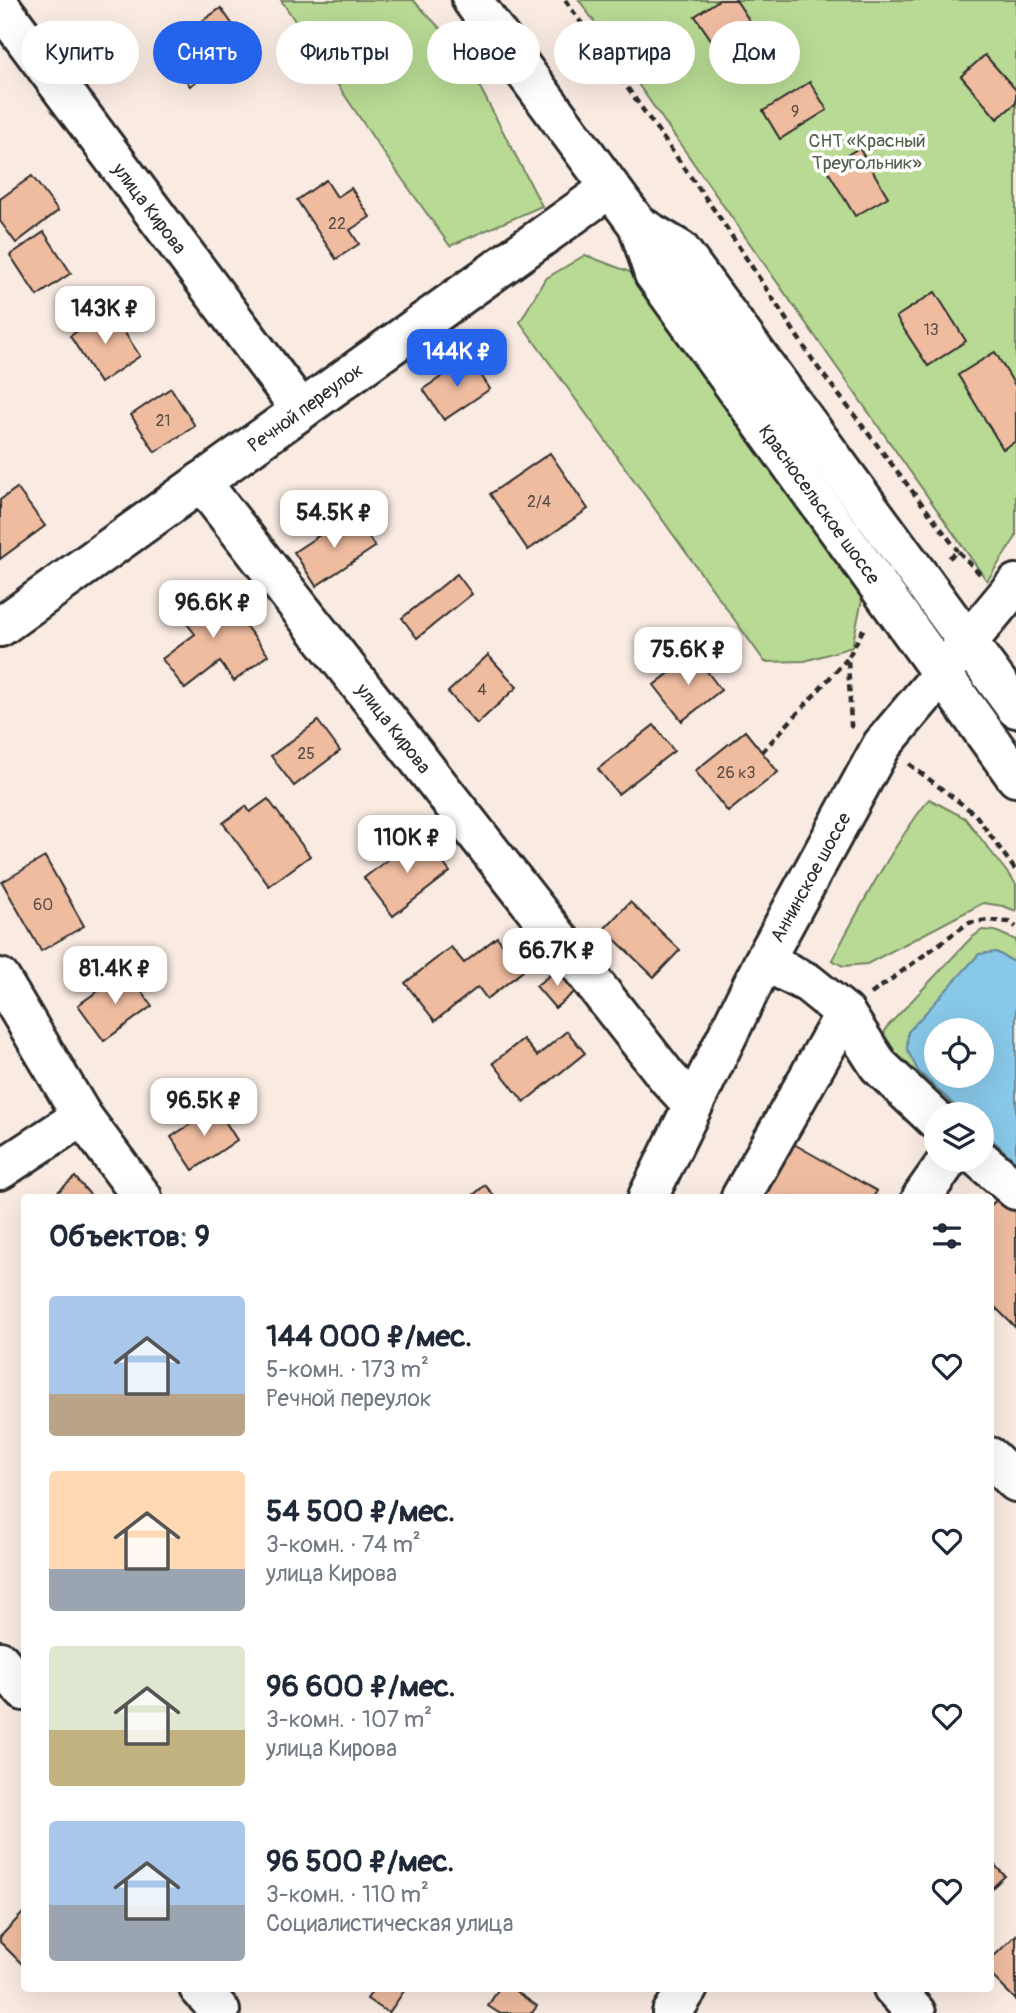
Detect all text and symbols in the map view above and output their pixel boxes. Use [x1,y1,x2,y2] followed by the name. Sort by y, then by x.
[21,21,139,84] chip: Купить
[153,21,262,84] chip: Снять
[276,21,413,84] chip: Фильтры
[427,21,540,84] chip: Новое
[554,21,695,84] chip: Квартира
[709,21,800,84] chip: Дом
[791,102,799,122] house number: 9
[808,129,926,175] park label: СНТ «Красный Треугольник»
[106,157,191,259] street label: улица Кирова
[328,214,346,234] house number: 22
[48,286,162,346] pin: 143K ₽
[71,294,139,323] text: 143K ₽
[923,320,939,340] house number: 13
[400,330,514,389] pin: 144K ₽
[423,337,491,366] text: 144K ₽
[243,358,368,458] street label: Речной переулок
[155,411,171,431] house number: 21
[753,420,885,590] street label: Красносельское шоссе
[269,490,399,550] pin: 54.5K ₽
[527,492,551,512] house number: 2/4
[296,498,372,527] text: 54.5K ₽
[148,580,278,640] pin: 96.6K ₽
[175,588,251,617] text: 96.6K ₽
[623,628,753,687] pin: 75.6K ₽
[650,635,726,664] text: 75.6K ₽
[350,678,436,779] street label: улица Кирова
[477,680,487,700] house number: 4
[297,744,315,764] house number: 25
[717,763,756,783] house number: 26 к3
[765,808,857,947] street label: Аннинское шоссе
[350,816,464,875] pin: 110K ₽
[374,823,440,852] text: 110K ₽
[33,895,53,915] house number: 60
[492,928,622,988] pin: 66.7K ₽
[519,936,595,965] text: 66.7K ₽
[50,946,180,1006] pin: 81.4K ₽
[79,954,151,983] text: 81.4K ₽
[924,1018,994,1172] map controls
[924,1018,994,1088] button: locate
[139,1078,269,1138] pin: 96.5K ₽
[166,1086,242,1115] text: 96.5K ₽
[924,1102,994,1172] button: layers
[928,1217,966,1255] icon: filters
[49,1218,210,1255] text: Объектов: 9
[266,1318,472,1355] text: 144 000 ₽/мес.
[105,1324,189,1408] icon: home
[928,1347,966,1385] icon: heart
[266,1355,429,1384] text: 5-комн. · 173 m²
[266,1384,432,1413] text: Речной переулок
[266,1493,455,1530] text: 54 500 ₽/мес.
[105,1499,189,1583] icon: home
[928,1522,966,1560] icon: heart
[266,1530,421,1559] text: 3-комн. · 74 m²
[266,1559,397,1588] text: улица Кирова
[266,1668,456,1705] text: 96 600 ₽/мес.
[105,1674,189,1758] icon: home
[928,1697,966,1735] icon: heart
[266,1705,432,1734] text: 3-комн. · 107 m²
[266,1734,397,1763] text: улица Кирова
[266,1843,454,1880] text: 96 500 ₽/мес.
[105,1849,189,1933] icon: home
[928,1872,966,1910] icon: heart
[266,1880,429,1909] text: 3-комн. · 110 m²
[266,1909,513,1938] text: Социалистическая улица

